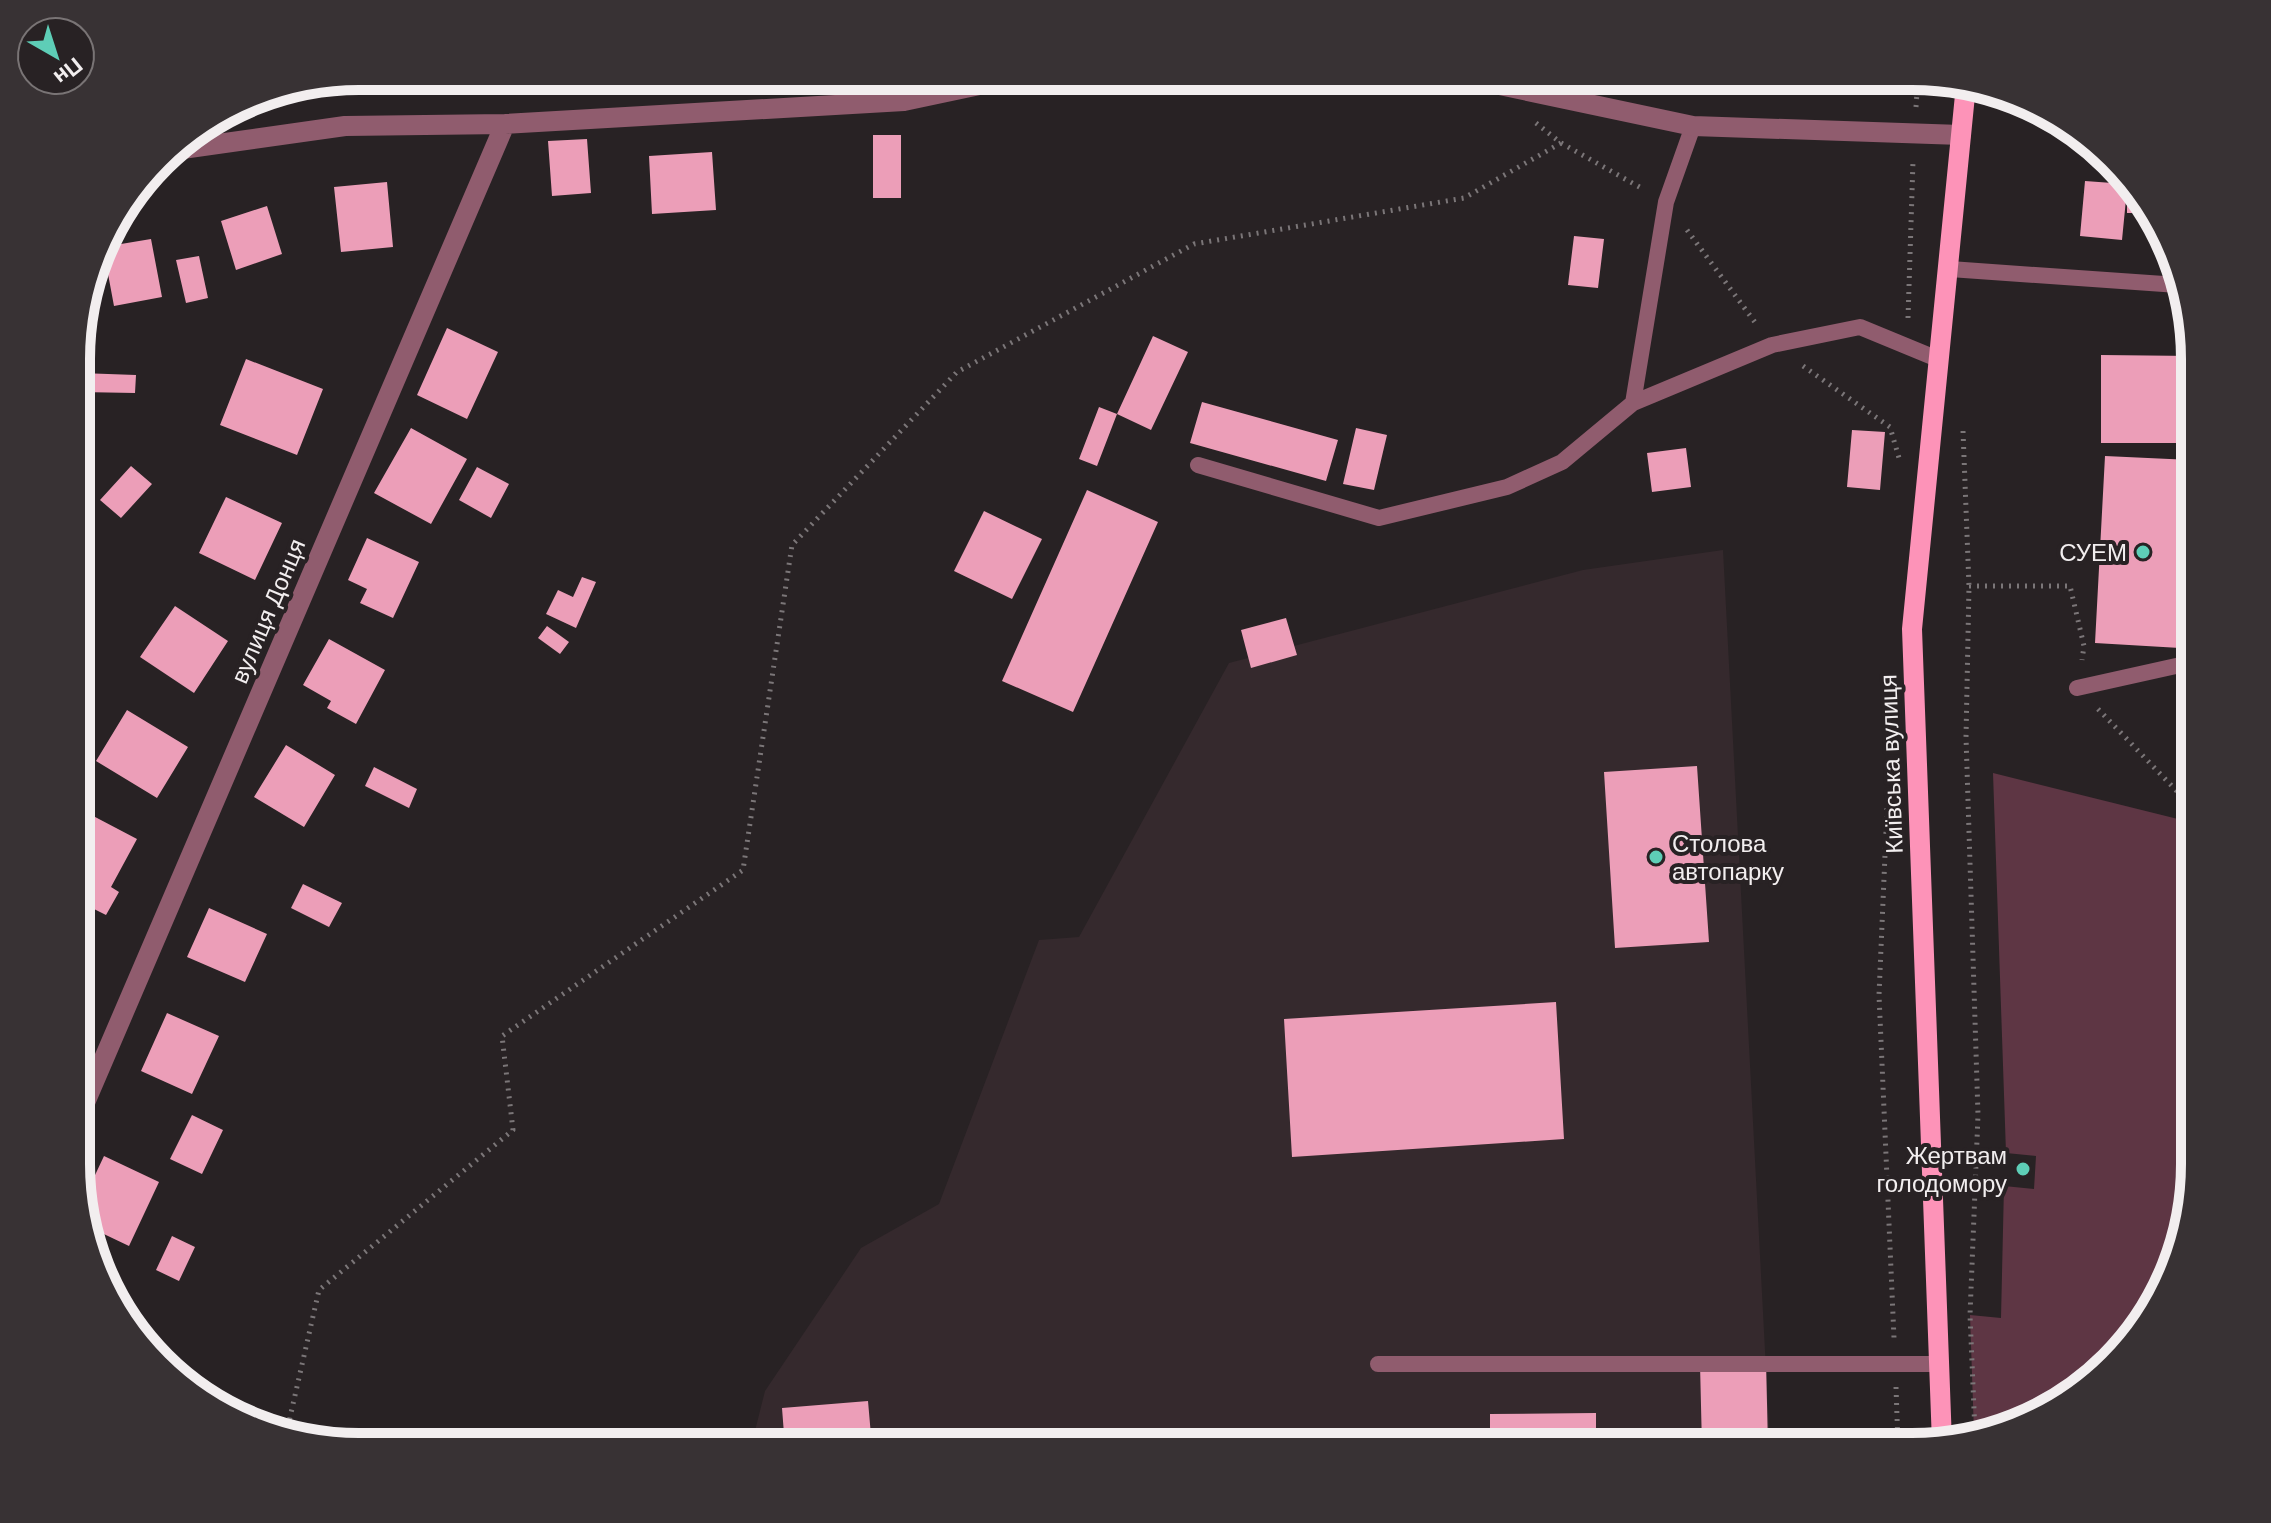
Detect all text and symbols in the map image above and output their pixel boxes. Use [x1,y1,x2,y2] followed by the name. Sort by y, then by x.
[16,16,96,96] north arrow
[48,51,89,92] text: Пн
[224,534,312,688] street label: вулиця Донця
[2059,537,2127,568] place label: СУЕМ
[2134,543,2152,561] marker: СУЕМ
[1872,674,1910,854] street label: Київська вулиця
[1672,828,1784,887] place label: Столова автопарку
[1647,848,1665,866] marker: Столова автопарку
[1877,1140,2007,1199] place label: Жертвам голодомору
[2014,1160,2032,1178] marker: Жертвам голодомору

